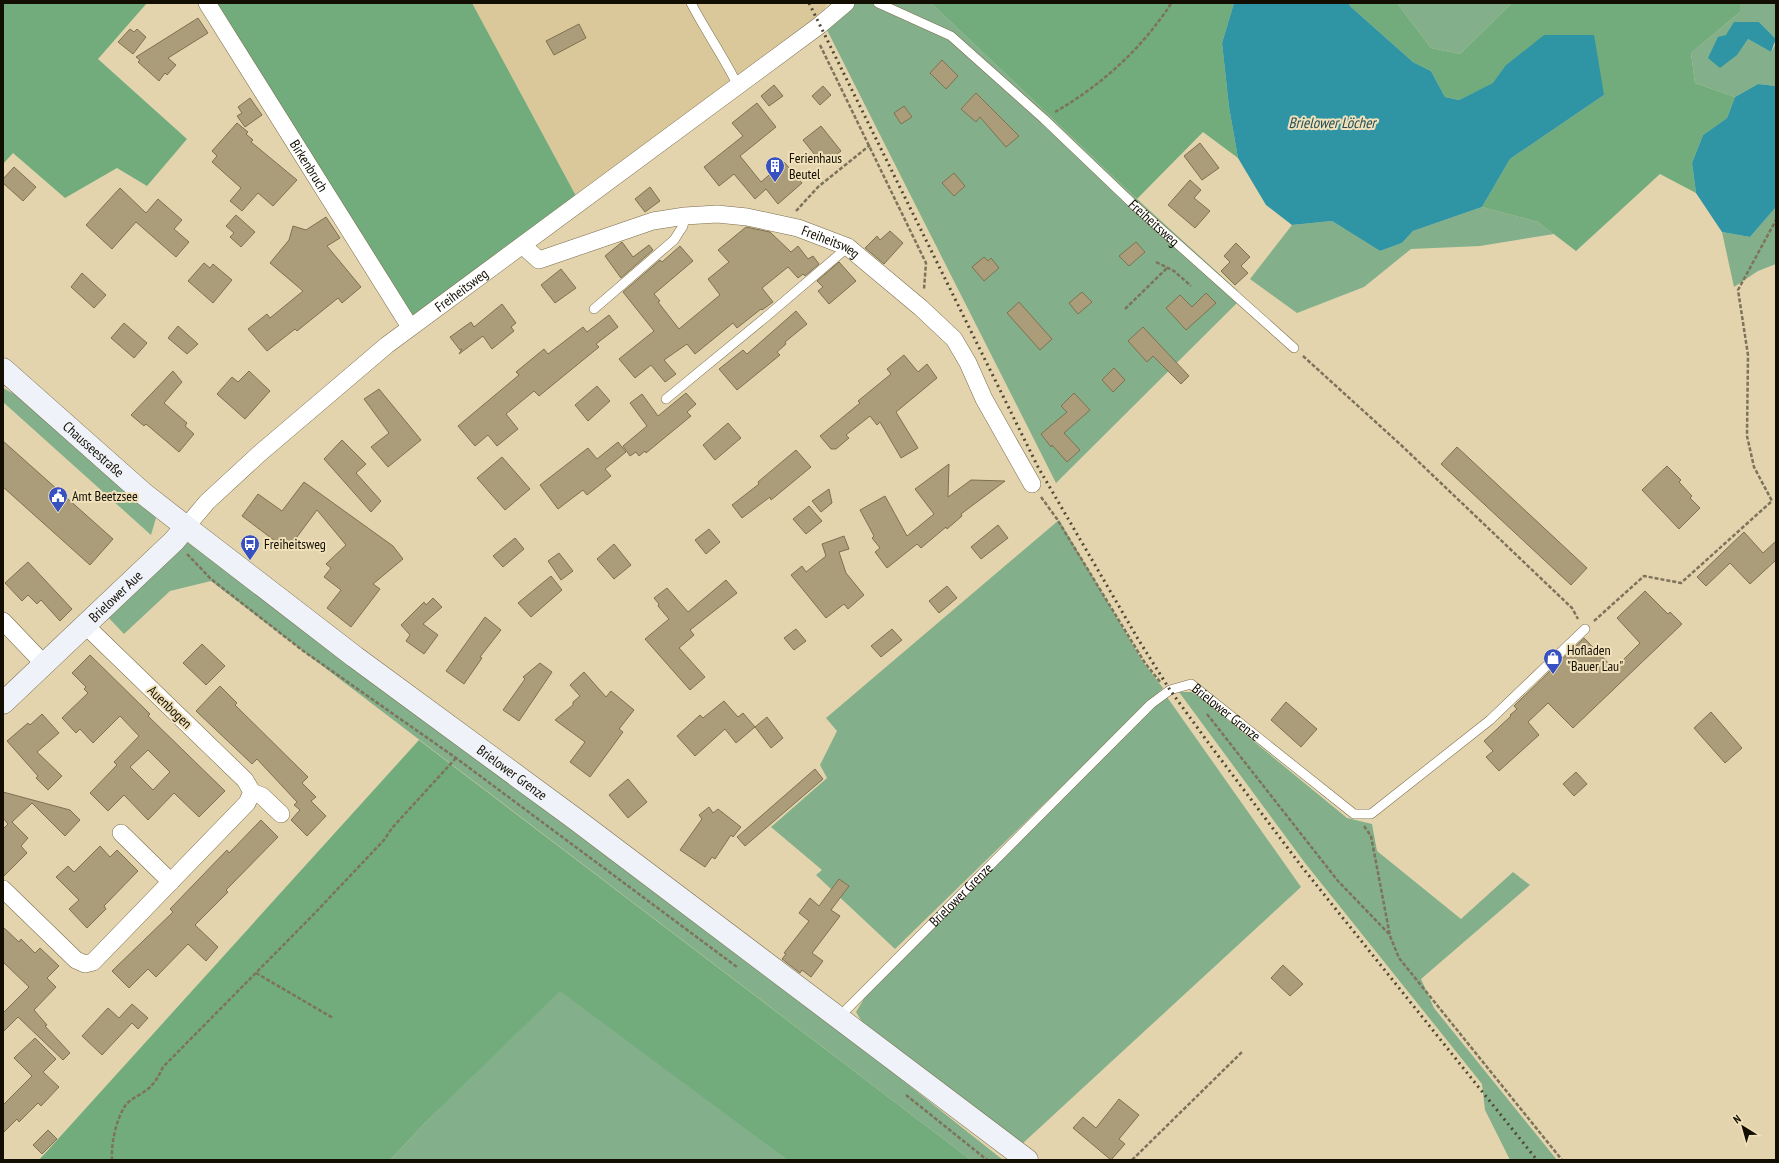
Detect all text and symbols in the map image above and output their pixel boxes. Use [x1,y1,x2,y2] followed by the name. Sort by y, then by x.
[1289,113,1377,132] water label: Brielower Löcher
[286,136,332,195] street label: Birkenbruch
[789,149,842,183] place label: Ferienhaus Beutel
[764,155,786,183] building icon: Ferienhaus Beutel
[1125,196,1183,250] street label: Freiheitsweg
[799,221,864,262] street label: Freiheitsweg
[431,264,492,316] street label: Freiheitsweg
[59,417,128,481] street label: Chausseestraße
[47,485,69,513] public building icon: Amt Beetzsee
[72,487,138,505] place label: Amt Beetzsee
[239,533,261,561] bus stop icon: Freiheitsweg
[264,535,326,553] place label: Freiheitsweg
[85,567,146,626] street label: Brielower Aue
[1567,641,1623,675] place label: Hofladen "Bauer Lau"
[1542,647,1564,675] shop icon: Hofladen "Bauer Lau"
[1188,679,1264,745] street label: Brielower Grenze
[144,682,196,732] street label: Auenbogen
[473,741,551,804] street label: Brielower Grenze
[925,859,997,930] street label: Brielower Grenze
[1723,1107,1763,1147] north arrow
[1730,1112,1744,1126] text: N

